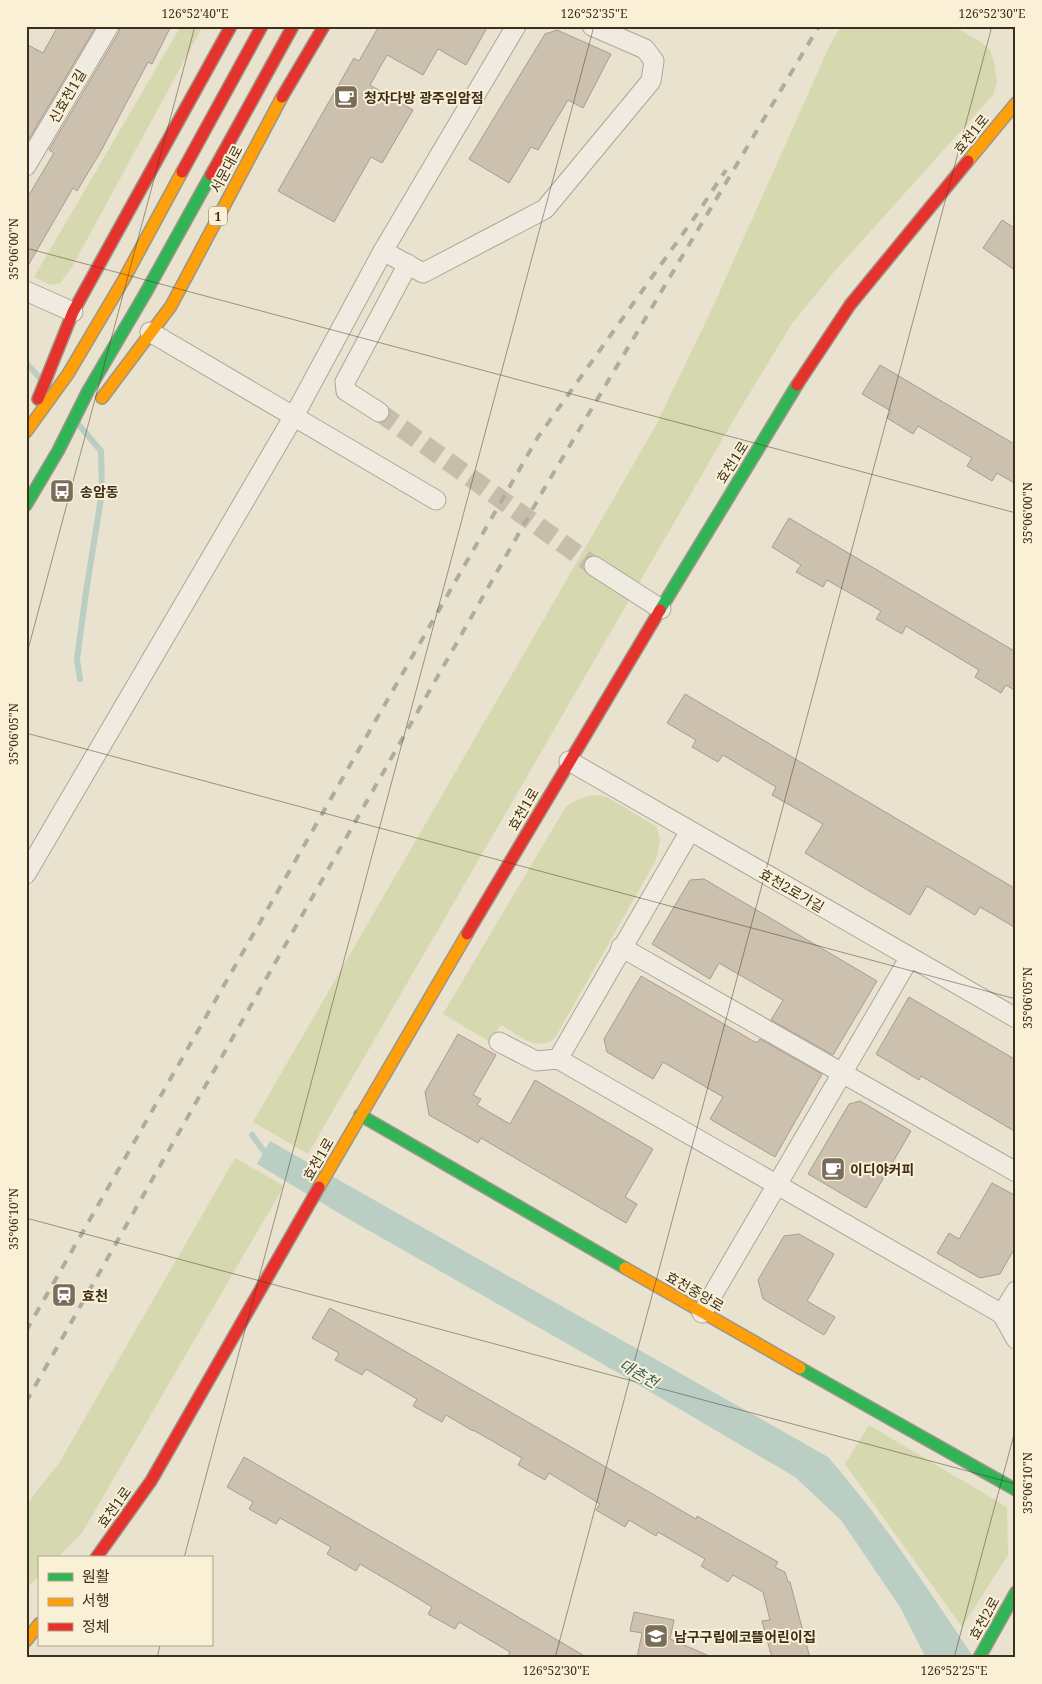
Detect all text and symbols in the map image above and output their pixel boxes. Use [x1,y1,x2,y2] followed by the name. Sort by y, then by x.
[162,5,228,22] text: 126°52'40"E
[561,5,627,22] text: 126°52'35"E
[959,5,1025,22] text: 126°52'30"E
[44,66,90,126] street label: 신효천1길
[333,84,359,110] cafe icon: 청자다방 광주임암점
[364,88,484,107] place label: 청자다방 광주임암점
[949,110,993,158] street label: 효천1로
[206,142,247,196] street label: 서문대로
[209,207,227,226] road number: 1
[5,218,22,280] text: 35°06'00"N
[712,437,752,487] street label: 효천1로
[49,478,75,504] bus stop icon: 송암동
[80,482,119,501] place label: 송암동
[1019,482,1036,544] text: 35°06'00"N
[5,703,22,765] text: 35°06'05"N
[503,784,543,834] street label: 효천1로
[756,864,828,916] street label: 효천2로가길
[1019,967,1036,1029] text: 35°06'05"N
[298,1134,338,1184] street label: 효천1로
[820,1156,846,1182] cafe icon: 이디야커피
[850,1160,914,1179] place label: 이디야커피
[5,1188,22,1250] text: 35°06'10"N
[662,1267,728,1315] street label: 효천중앙로
[51,1282,77,1308] station icon: 효천
[82,1286,108,1305] place label: 효천
[616,1354,664,1393] water label: 대촌천
[1019,1452,1036,1514] text: 35°06'10"N
[93,1483,135,1531] street label: 효천1로
[38,1556,212,1646] legend
[82,1566,110,1586] text: 원활
[82,1590,110,1610] text: 서행
[964,1593,1004,1643] street label: 효천2로
[82,1616,110,1636] text: 정체
[643,1623,669,1649] school or university icon: 남구구립에코뜰어린이집
[674,1627,816,1646] place label: 남구구립에코뜰어린이집
[523,1662,589,1679] text: 126°52'30"E
[921,1662,987,1679] text: 126°52'25"E

